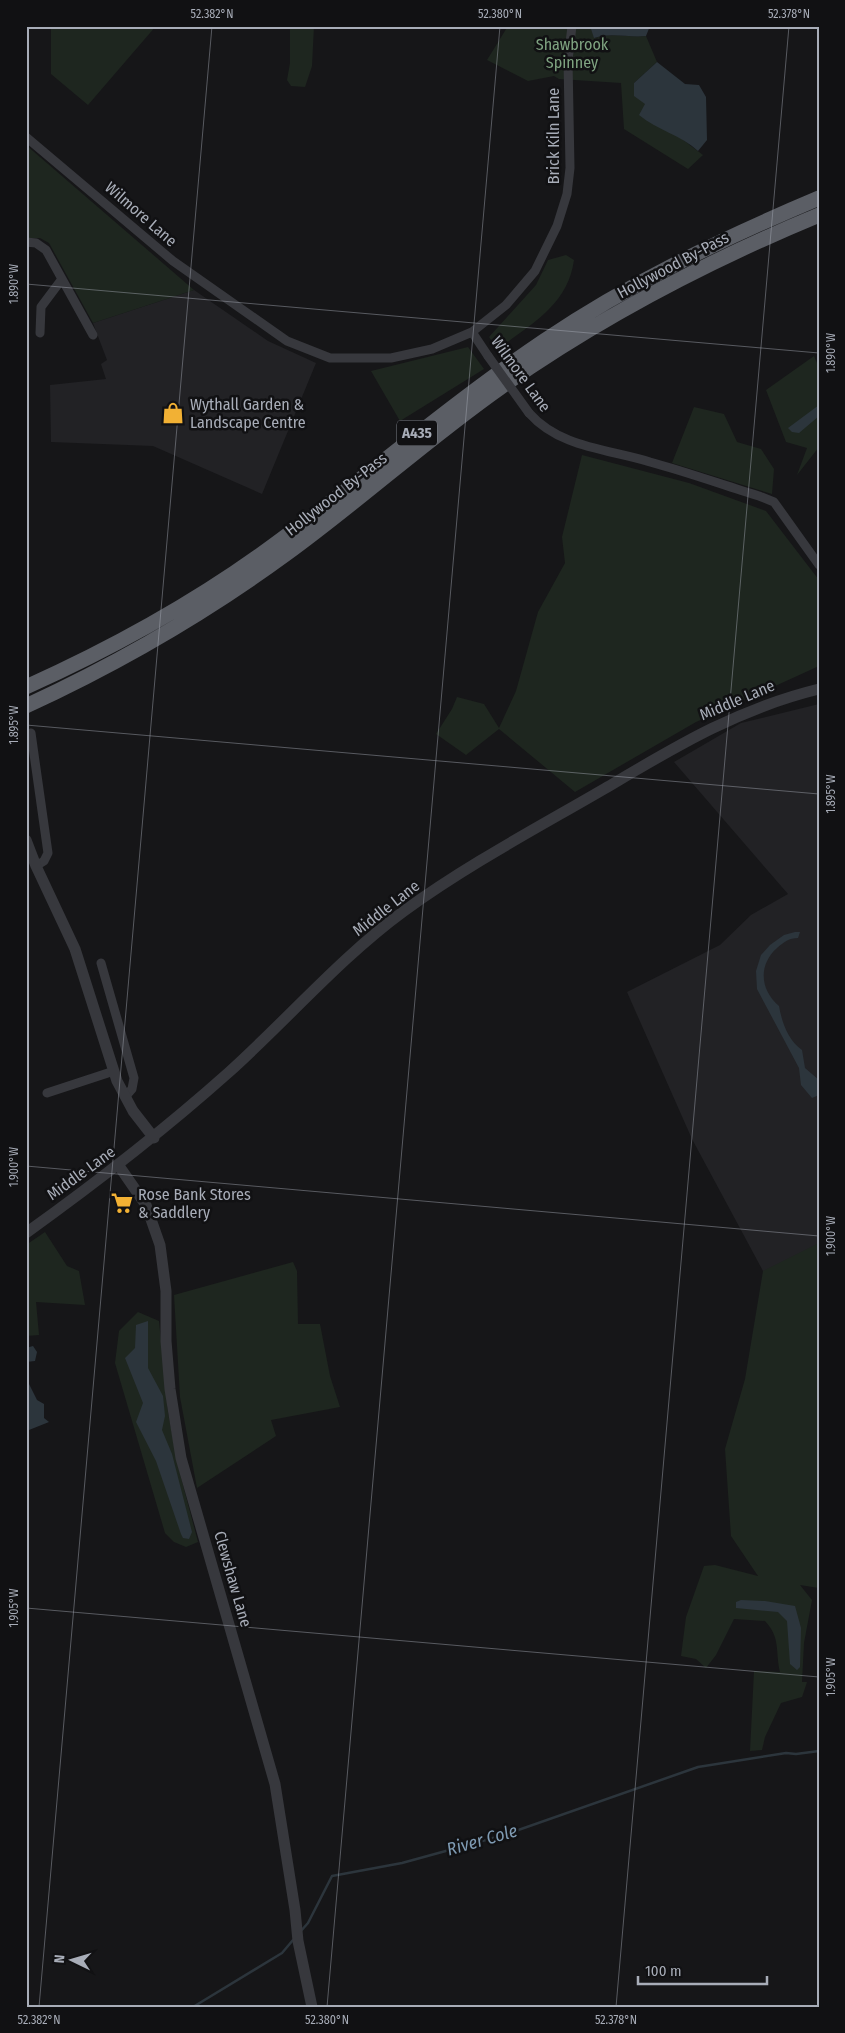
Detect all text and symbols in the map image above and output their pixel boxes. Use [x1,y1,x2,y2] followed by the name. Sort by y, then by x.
[191,7,233,21] text: 52.382°N
[478,7,522,21] text: 52.380°N
[768,7,810,21] text: 52.378°N
[536,35,609,72] park label: Shawbrook Spinney
[544,88,563,184] street label: Brick Kiln Lane
[101,178,181,250] street label: Wilmore Lane
[614,228,732,302] street label: Hollywood By-Pass
[7,264,21,304] text: 1.890°W
[487,332,555,416] street label: Wilmore Lane
[824,333,838,373] text: 1.890°W
[190,395,306,432] place label: Wythall Garden & Landscape Centre
[160,400,186,426] shop icon: Wythall Garden & Landscape Centre
[397,420,437,446] road number: A435
[281,448,391,540] street label: Hollywood By-Pass
[697,676,777,724] street label: Middle Lane
[7,706,21,744] text: 1.895°W
[824,775,838,813] text: 1.895°W
[349,876,423,940] street label: Middle Lane
[43,1142,119,1204] street label: Middle Lane
[7,1147,21,1187] text: 1.900°W
[138,1185,251,1222] place label: Rose Bank Stores & Saddlery
[109,1190,135,1216] supermarket icon: Rose Bank Stores & Saddlery
[824,1216,838,1256] text: 1.900°W
[210,1529,256,1629] street label: Clewshaw Lane
[7,1588,21,1628] text: 1.905°W
[824,1657,838,1697] text: 1.905°W
[444,1819,520,1861] water label: River Cole
[48,1936,98,1986] north arrow
[638,1953,766,1985] scale bar
[51,1954,68,1964] text: N
[645,1962,682,1980] text: 100 m
[18,2013,60,2027] text: 52.382°N
[305,2013,349,2027] text: 52.380°N
[595,2013,637,2027] text: 52.378°N

